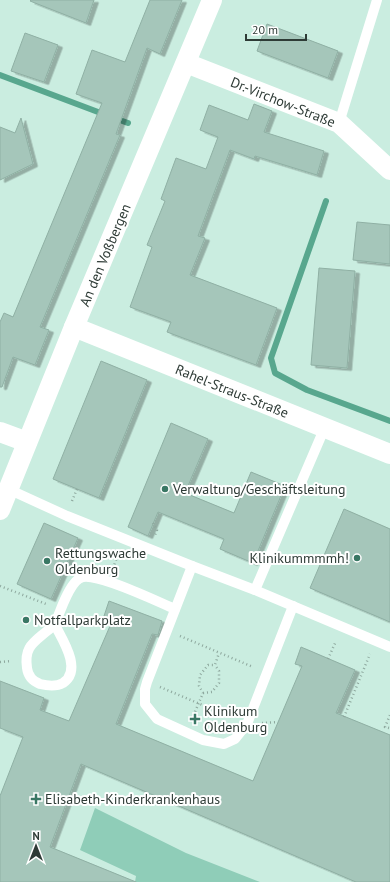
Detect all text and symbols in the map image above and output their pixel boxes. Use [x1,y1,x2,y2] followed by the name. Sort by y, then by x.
[246,16,306,42] scale bar
[252,22,278,37] text: 20 m
[228,73,338,131] street label: Dr.-Virchow-Straße
[75,201,135,309] street label: An den Voßbergen
[173,360,291,422] street label: Rahel-Straus-Straße
[172,480,346,498] place label: Verwaltung/Geschäftsleitung
[160,484,170,494] marker: Verwaltung/Geschäftsleitung
[55,544,146,578] place label: Rettungswache Oldenburg
[250,549,349,567] place label: Klinikummmmh!
[352,553,362,563] marker: Klinikummmmh!
[42,556,52,566] marker: Rettungswache Oldenburg
[34,611,131,629] place label: Notfallparkplatz
[21,615,31,625] marker: Notfallparkplatz
[204,702,267,736] place label: Klinikum Oldenburg
[189,713,201,725] marker: Klinikum Oldenburg
[45,790,220,808] place label: Elisabeth-Kinderkrankenhaus
[30,793,42,805] marker: Elisabeth-Kinderkrankenhaus
[16,826,56,866] north arrow
[32,829,40,843] text: N

